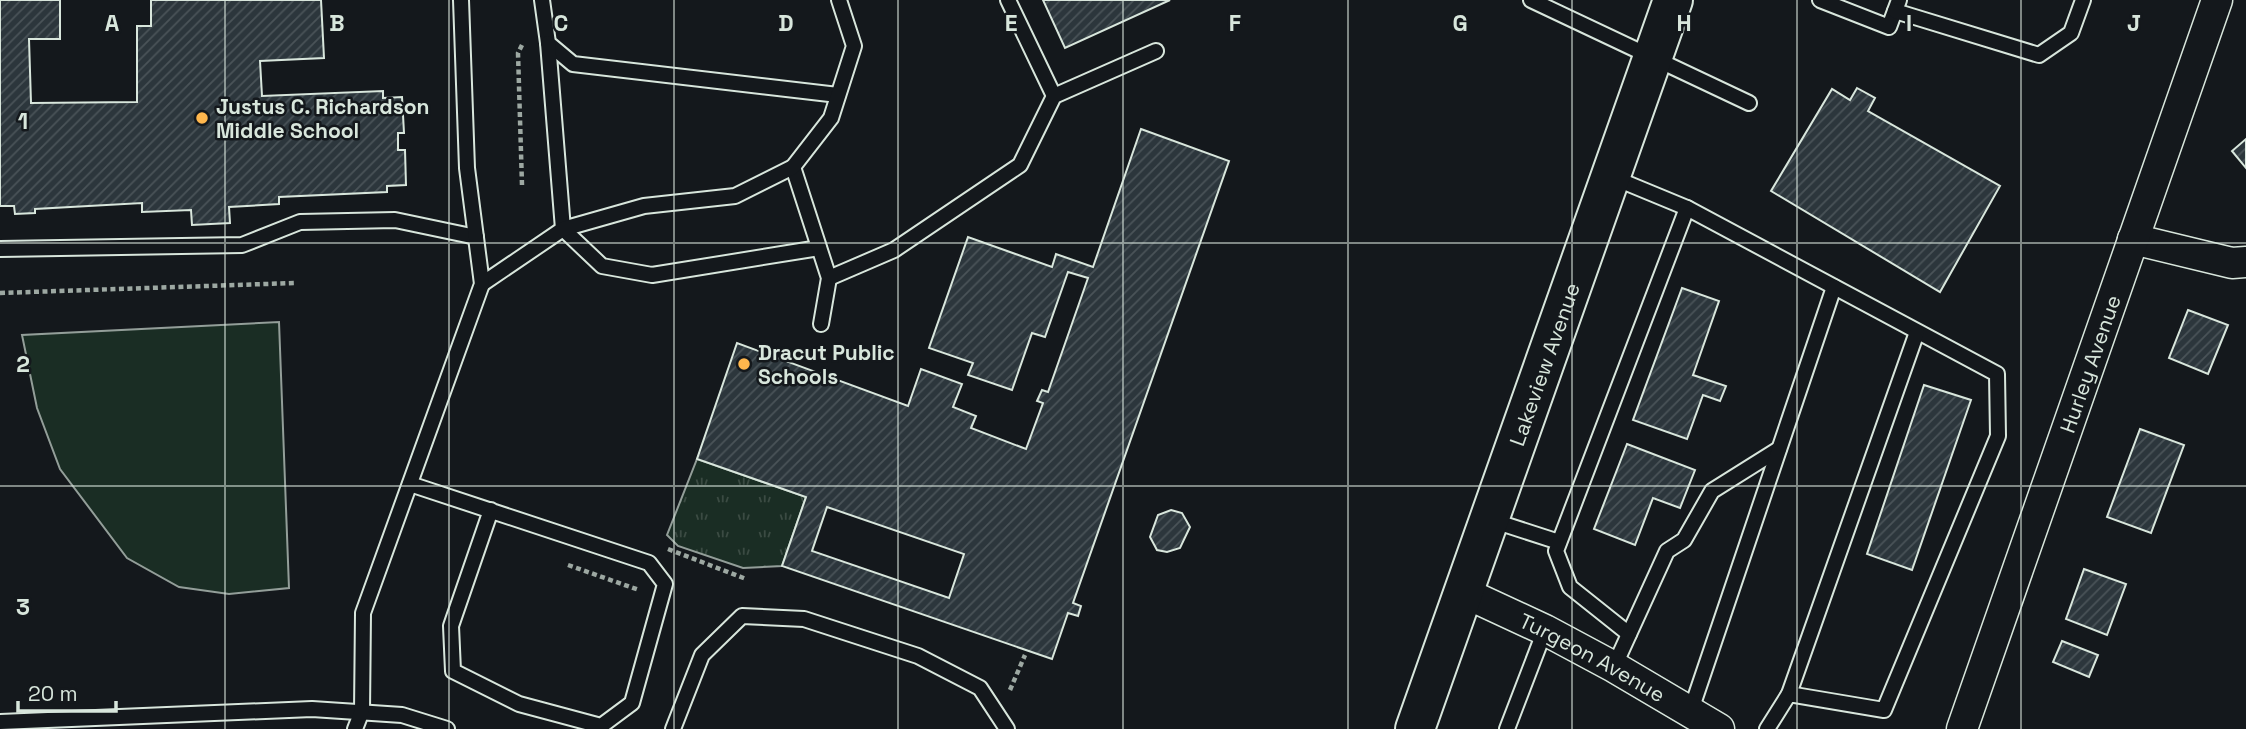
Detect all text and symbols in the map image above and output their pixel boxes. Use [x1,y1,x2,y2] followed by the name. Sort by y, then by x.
[105,8,120,38] text: A
[329,8,345,38] text: B
[554,8,568,38] text: C
[778,8,794,38] text: D
[1005,8,1017,38] text: E
[1229,8,1241,38] text: F
[1452,8,1468,38] text: G
[1676,8,1692,38] text: H
[1906,8,1912,38] text: I
[2127,8,2141,38] text: J
[216,93,430,144] place label: Justus C. Richardson Middle School
[18,106,28,136] text: 1
[194,110,210,126] marker: Justus C. Richardson Middle School
[1503,279,1585,449] street label: Lakeview Avenue
[2053,291,2126,436] street label: Hurley Avenue
[758,339,895,390] place label: Dracut Public Schools
[16,349,30,379] text: 2
[736,356,752,372] marker: Dracut Public Schools
[16,592,30,622] text: 3
[1515,607,1670,708] street label: Turgeon Avenue
[18,670,116,714] scale bar
[28,680,78,707] text: 20 m

